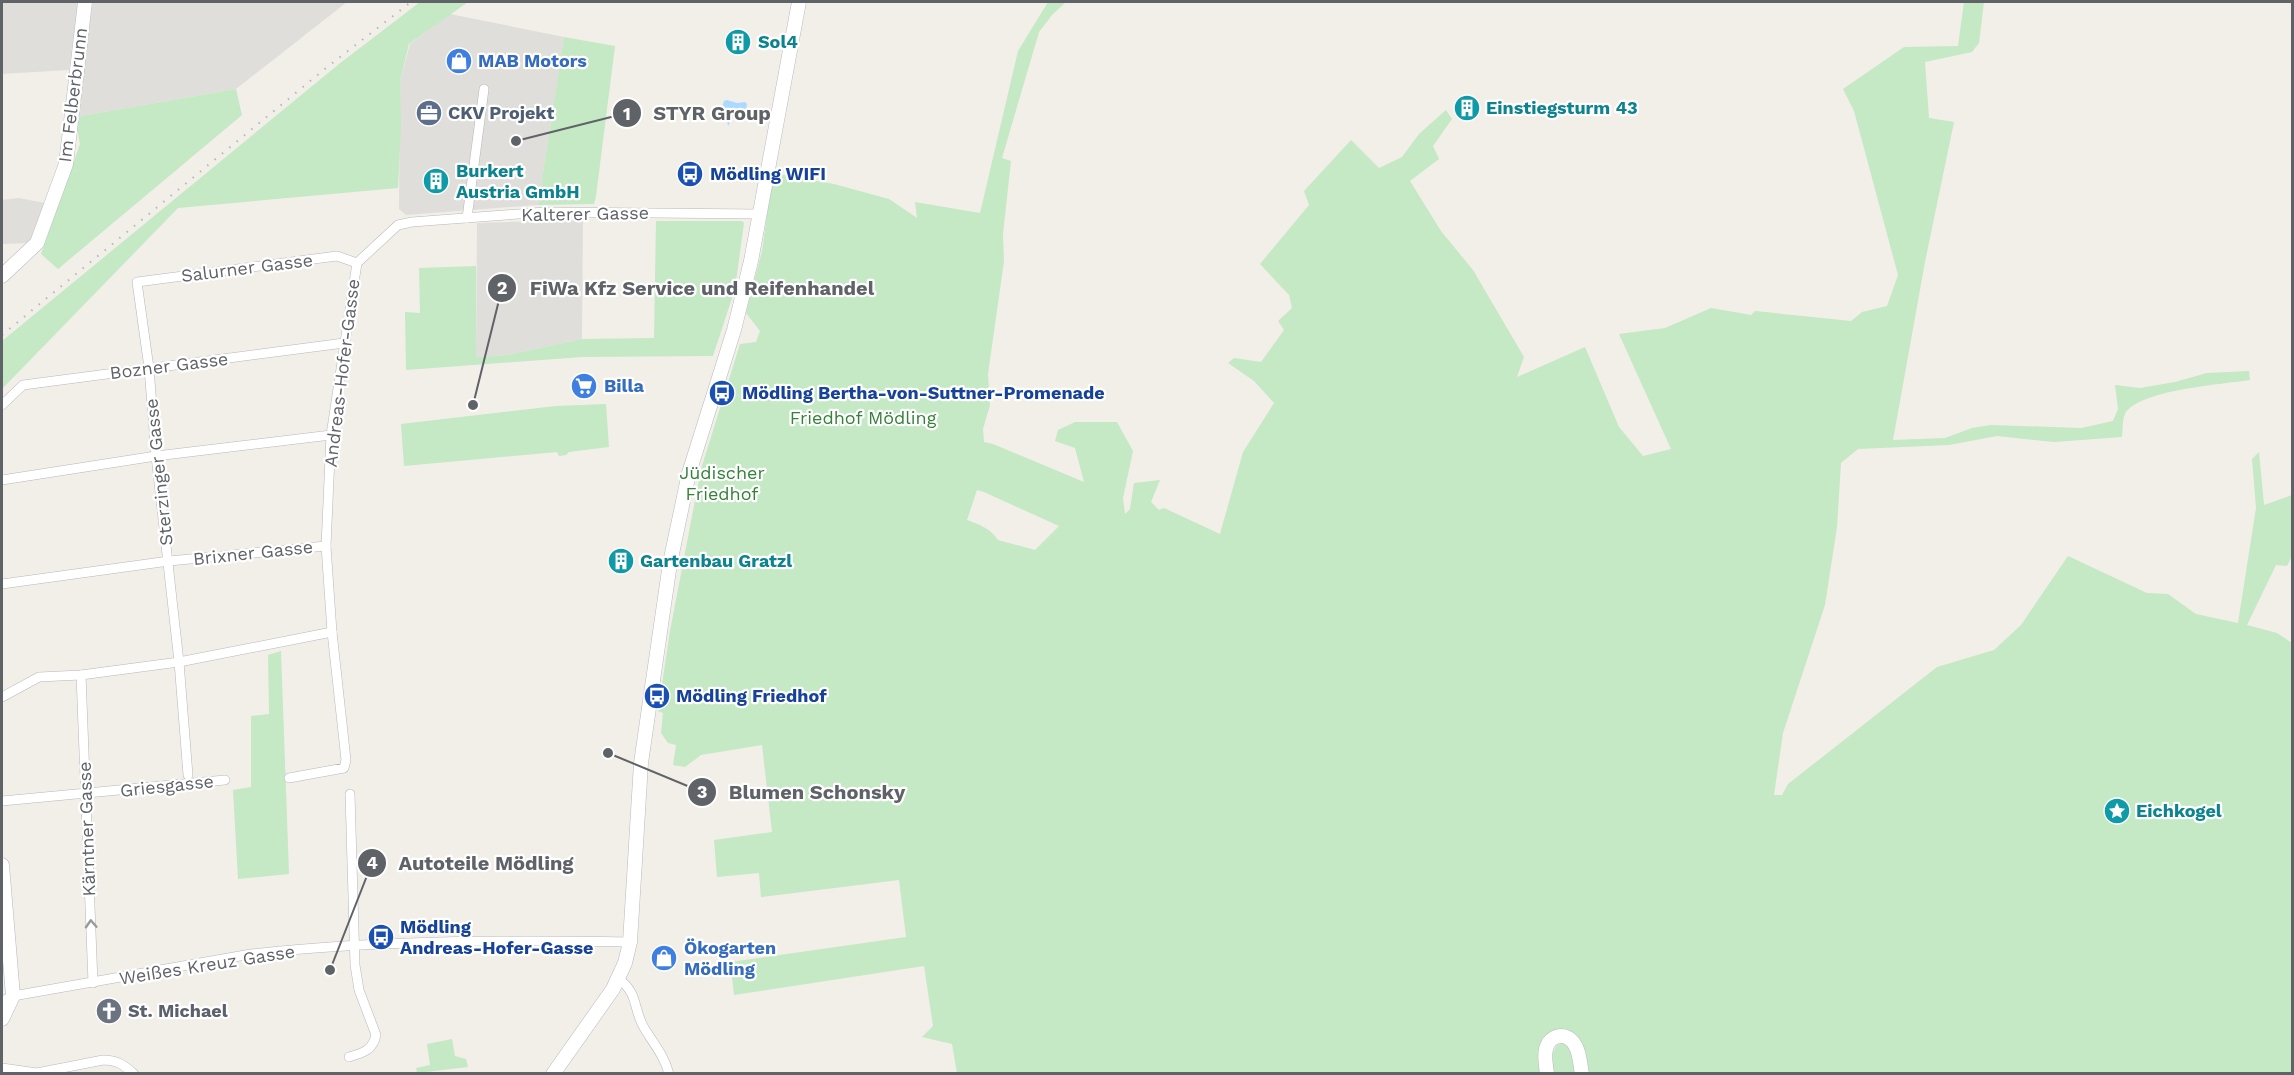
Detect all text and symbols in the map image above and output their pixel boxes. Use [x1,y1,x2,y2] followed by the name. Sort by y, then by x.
[54,26,91,163] street label: Im Felberbrunn
[723,27,753,57] building icon: Sol4
[758,31,798,52] place label: Sol4
[444,46,474,76] shop icon: MAB Motors
[478,50,587,71] place label: MAB Motors
[1452,93,1482,123] building icon: Einstiegsturm 43
[612,94,783,132] callout: STYR Group
[1486,97,1638,118] place label: Einstiegsturm 43
[414,98,444,128] office icon: CKV Projekt
[653,101,771,125] text: STYR Group
[448,102,555,123] place label: CKV Projekt
[623,103,631,124] text: 1
[675,159,705,189] bus stop icon: Mödling WIFI
[456,160,580,202] place label: Burkert Austria GmbH
[710,163,826,184] place label: Mödling WIFI
[421,166,451,196] building icon: Burkert Austria GmbH
[521,202,649,225] street label: Kalterer Gasse
[180,249,314,286] street label: Salurner Gasse
[487,269,886,307] callout: FiWa Kfz Service und Reifenhandel
[530,276,875,300] text: FiWa Kfz Service und Reifenhandel
[497,277,507,298] text: 2
[320,278,363,468] street label: Andreas-Hofer-Gasse
[109,348,229,383] street label: Bozner Gasse
[569,371,599,401] supermarket icon: Billa
[604,375,644,396] place label: Billa
[707,378,737,408] bus stop icon: Mödling Bertha-von-Suttner-Promenade
[742,382,1105,403] place label: Mödling Bertha-von-Suttner-Promenade
[140,397,177,547] street label: Sterzinger Gasse
[790,407,937,428] park label: Friedhof Mödling
[679,462,765,504] park label: Jüdischer Friedhof
[192,536,314,569] street label: Brixner Gasse
[606,546,636,576] building icon: Gartenbau Gratzl
[640,550,792,571] place label: Gartenbau Gratzl
[642,681,672,711] bus stop icon: Mödling Friedhof
[676,685,827,706] place label: Mödling Friedhof
[74,761,99,897] street label: Kärntner Gasse
[119,770,215,801] street label: Griesgasse
[687,773,917,811] callout: Blumen Schonsky
[729,780,906,804] text: Blumen Schonsky
[697,781,707,802] text: 3
[2102,796,2132,826] place icon: Eichkogel
[2136,800,2222,821] place label: Eichkogel
[357,844,586,882] callout: Autoteile Mödling
[398,851,574,875] text: Autoteile Mödling
[366,852,378,873] text: 4
[400,916,594,958] place label: Mödling Andreas-Hofer-Gasse
[84,920,97,929] one-way arrow
[366,922,396,952] bus stop icon: Mödling Andreas-Hofer-Gasse
[684,937,776,979] place label: Ökogarten Mödling
[118,940,296,989] street label: Weißes Kreuz Gasse
[649,943,679,973] shop icon: Ökogarten Mödling
[94,996,124,1026] church icon: St. Michael
[128,1000,228,1021] place label: St. Michael

